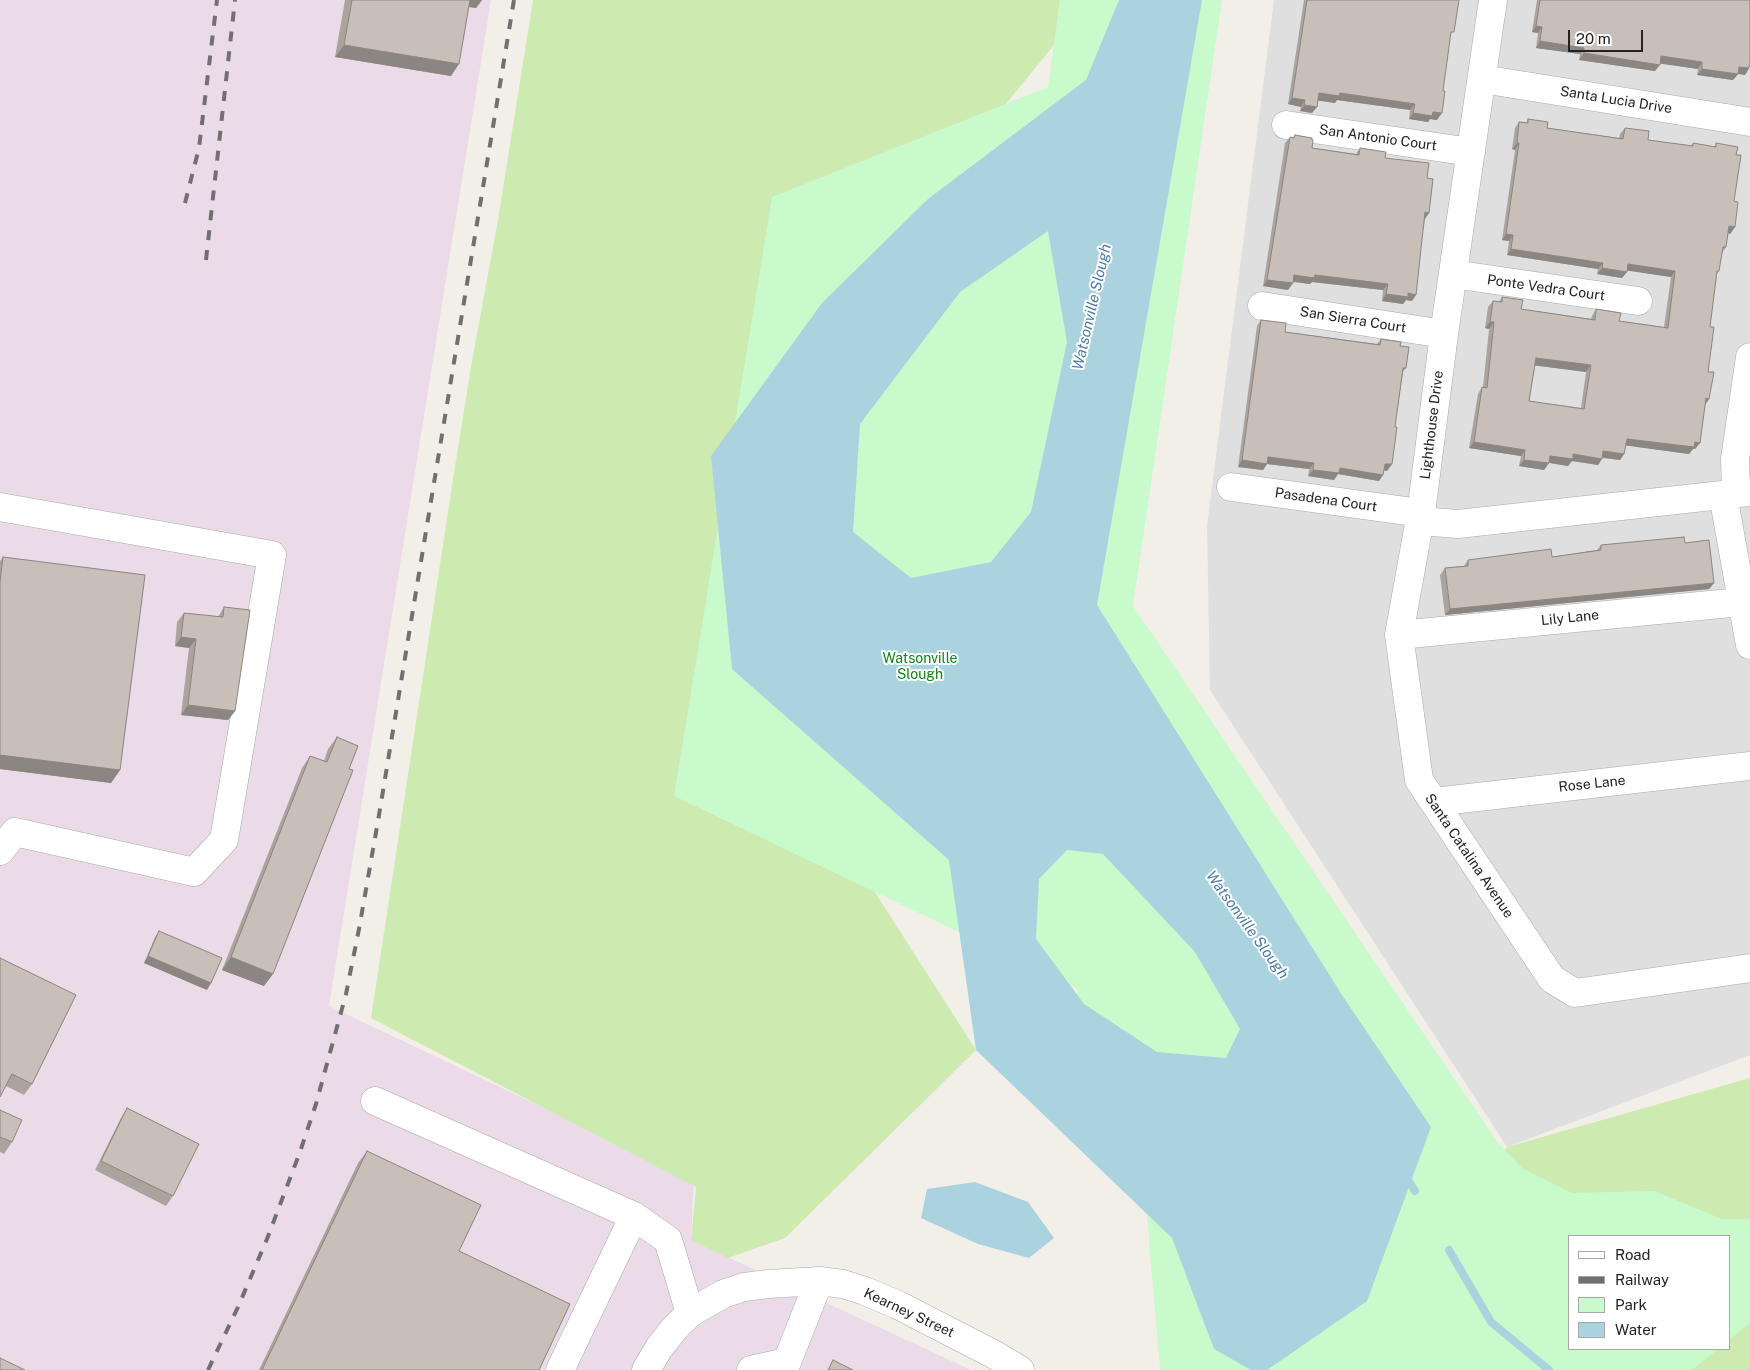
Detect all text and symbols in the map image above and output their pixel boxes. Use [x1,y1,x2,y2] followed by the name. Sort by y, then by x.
[1570,20,1645,52] scale bar
[1576,30,1611,47] text: 20 m
[1559,83,1673,117] street label: Santa Lucia Drive
[1318,121,1438,155] street label: San Antonio Court
[1069,242,1115,372] water label: Watsonville Slough
[1486,271,1606,305] street label: Ponte Vedra Court
[1299,303,1407,337] street label: San Sierra Court
[1417,370,1447,480] street label: Lighthouse Drive
[1274,484,1378,516] street label: Pasadena Court
[1540,607,1600,629] street label: Lily Lane
[883,651,957,684] park label: Watsonville Slough
[1558,772,1626,796] street label: Rose Lane
[1421,791,1517,921] street label: Santa Catalina Avenue
[1202,868,1292,982] water label: Watsonville Slough
[1568,1235,1730,1350] legend
[1615,1246,1651,1263] text: Road
[1615,1271,1669,1288] text: Railway
[861,1285,957,1341] street label: Kearney Street
[1615,1296,1647,1313] text: Park
[1615,1321,1657,1338] text: Water

